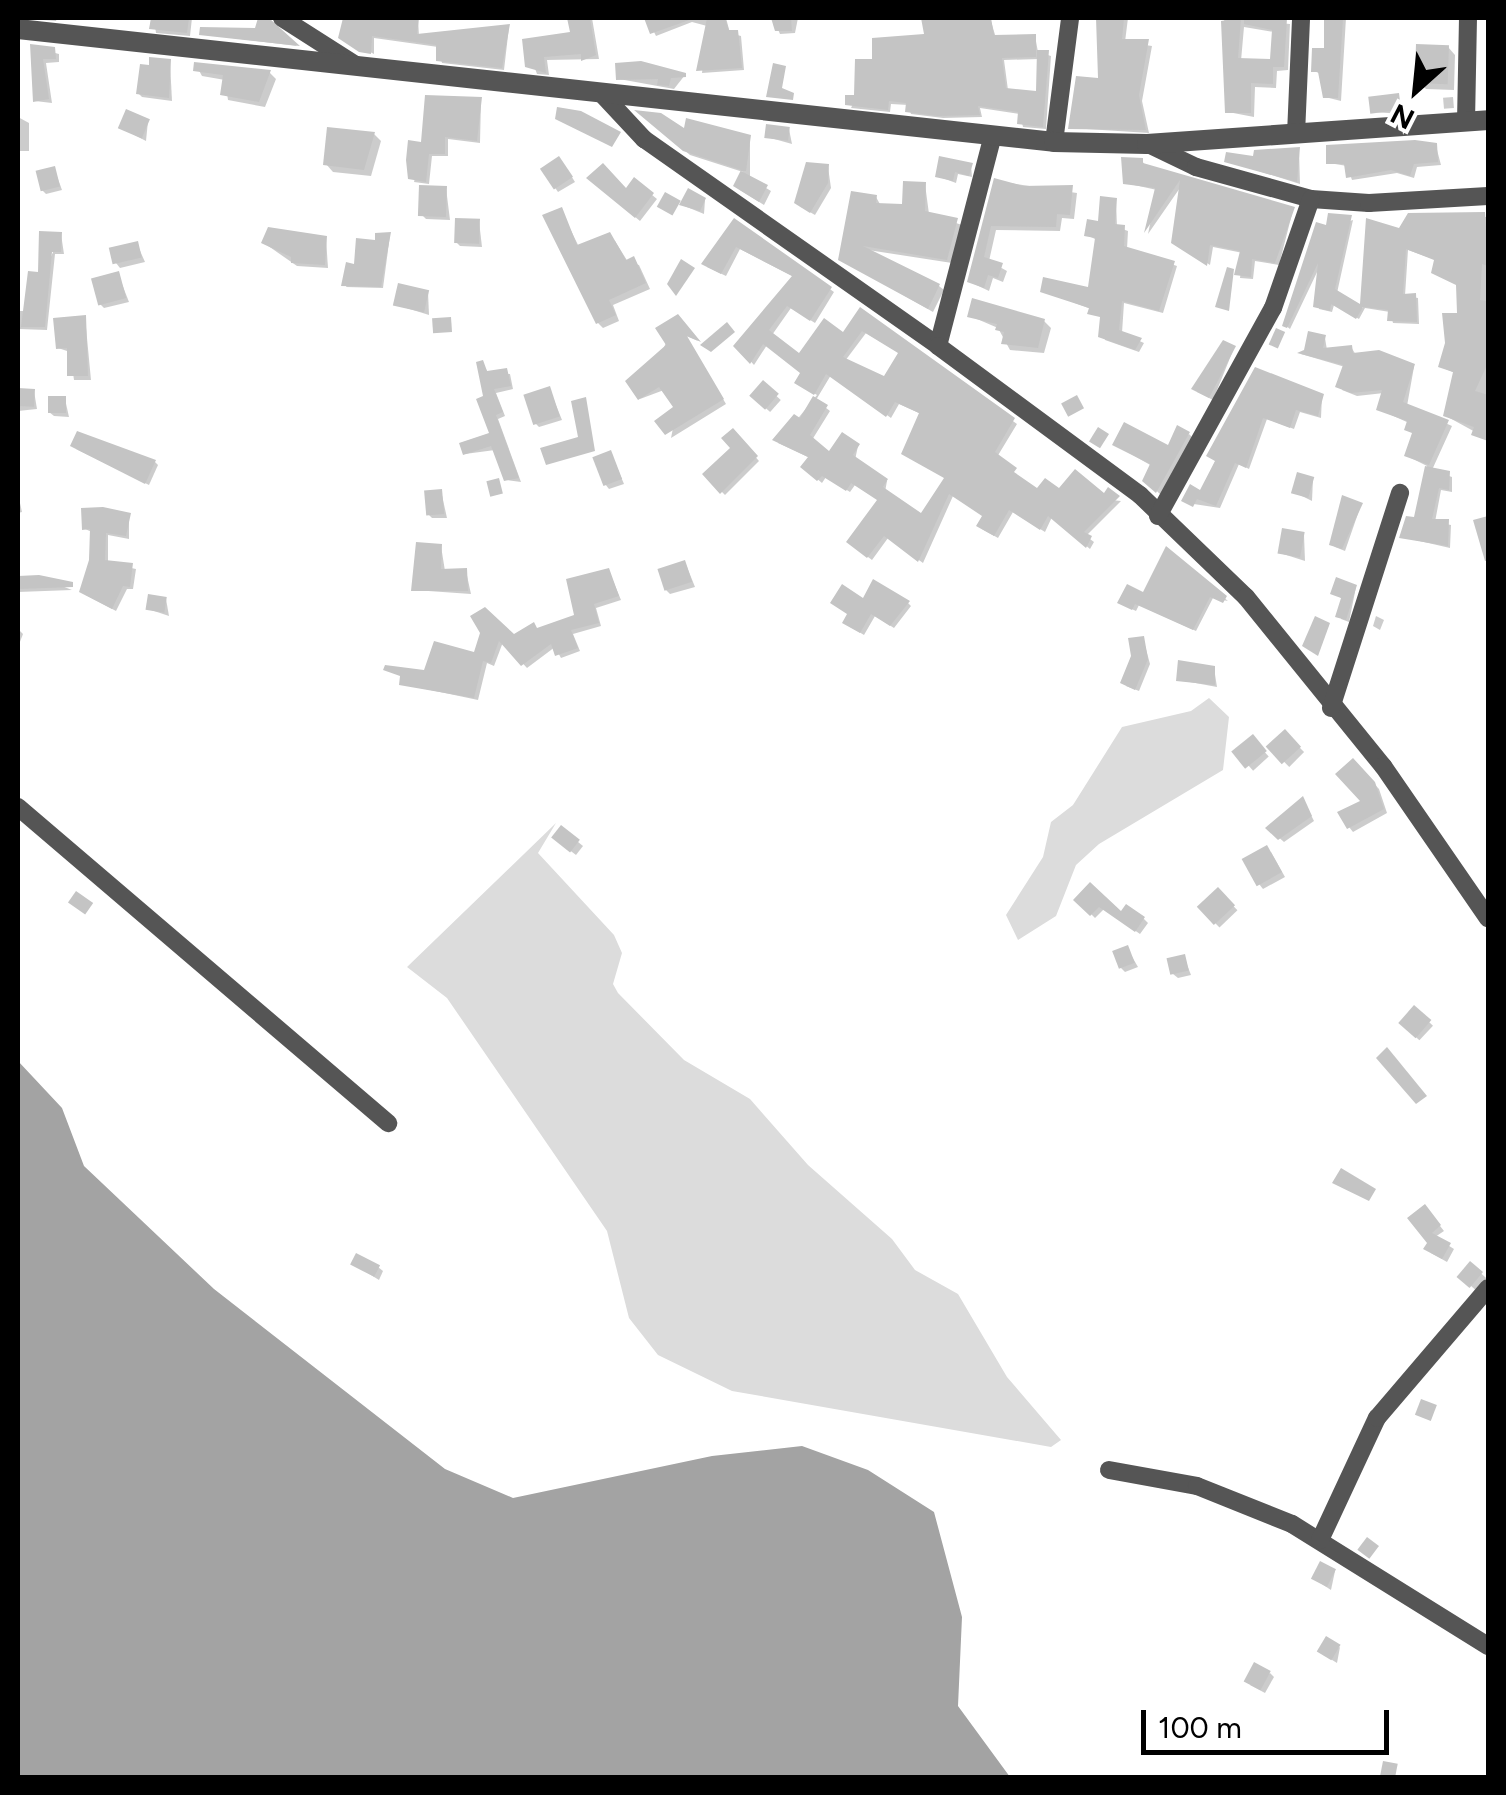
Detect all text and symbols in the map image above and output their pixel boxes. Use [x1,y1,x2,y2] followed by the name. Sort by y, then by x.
[1366,40,1466,140] north arrow
[1385,97,1420,137] text: N
[1146,1690,1394,1752] scale bar
[1158,1709,1242,1746] text: 100 m

